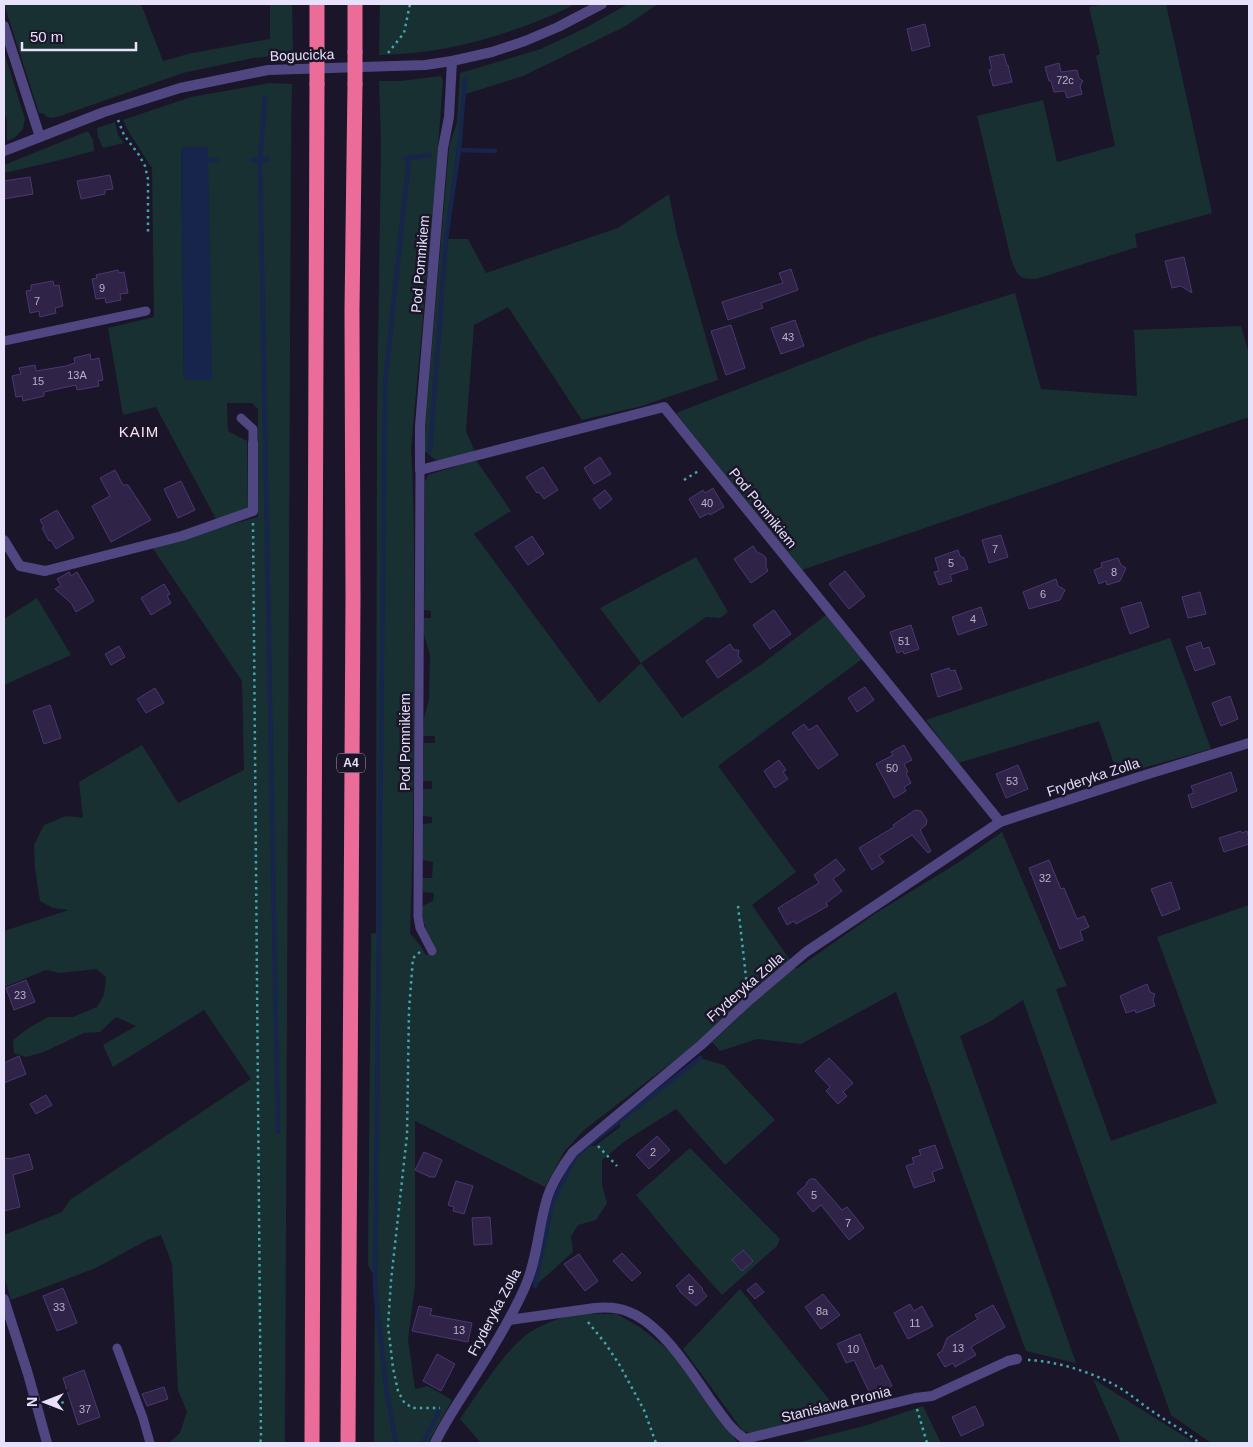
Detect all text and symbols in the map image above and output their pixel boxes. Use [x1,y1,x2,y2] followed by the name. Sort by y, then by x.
[22,20,136,52] scale bar
[30,28,63,45] text: 50 m
[269,46,335,64] street label: Bogucicka
[1056,74,1074,86] house number: 72c
[408,214,432,314] street label: Pod Pomnikiem
[99,282,105,294] house number: 9
[34,295,40,307] house number: 7
[782,331,794,343] house number: 43
[67,369,87,381] house number: 13A
[32,375,44,387] house number: 15
[119,423,159,440] district label: KAIM
[726,465,800,551] street label: Pod Pomnikiem
[701,497,713,509] house number: 40
[992,543,998,555] house number: 7
[948,557,954,569] house number: 5
[1111,566,1117,578] house number: 8
[1040,588,1046,600] house number: 6
[970,613,976,625] house number: 4
[898,635,910,647] house number: 51
[397,693,413,791] street label: Pod Pomnikiem
[337,754,365,772] road number: A4
[1045,754,1142,800] street label: Fryderyka Zolla
[886,762,898,774] house number: 50
[1006,775,1018,787] house number: 53
[1039,872,1051,884] house number: 32
[703,949,787,1025] street label: Fryderyka Zolla
[14,989,26,1001] house number: 23
[650,1146,656,1158] house number: 2
[811,1189,817,1201] house number: 5
[845,1217,851,1229] house number: 7
[464,1265,524,1358] street label: Fryderyka Zolla
[688,1284,694,1296] house number: 5
[53,1301,65,1313] house number: 33
[816,1305,829,1317] house number: 8a
[909,1317,921,1329] house number: 11
[453,1324,465,1336] house number: 13
[952,1342,964,1354] house number: 13
[847,1343,859,1355] house number: 10
[20,1377,70,1427] north arrow
[780,1383,893,1425] street label: Stanisława Pronia
[24,1397,40,1407] text: N
[79,1403,91,1415] house number: 37

